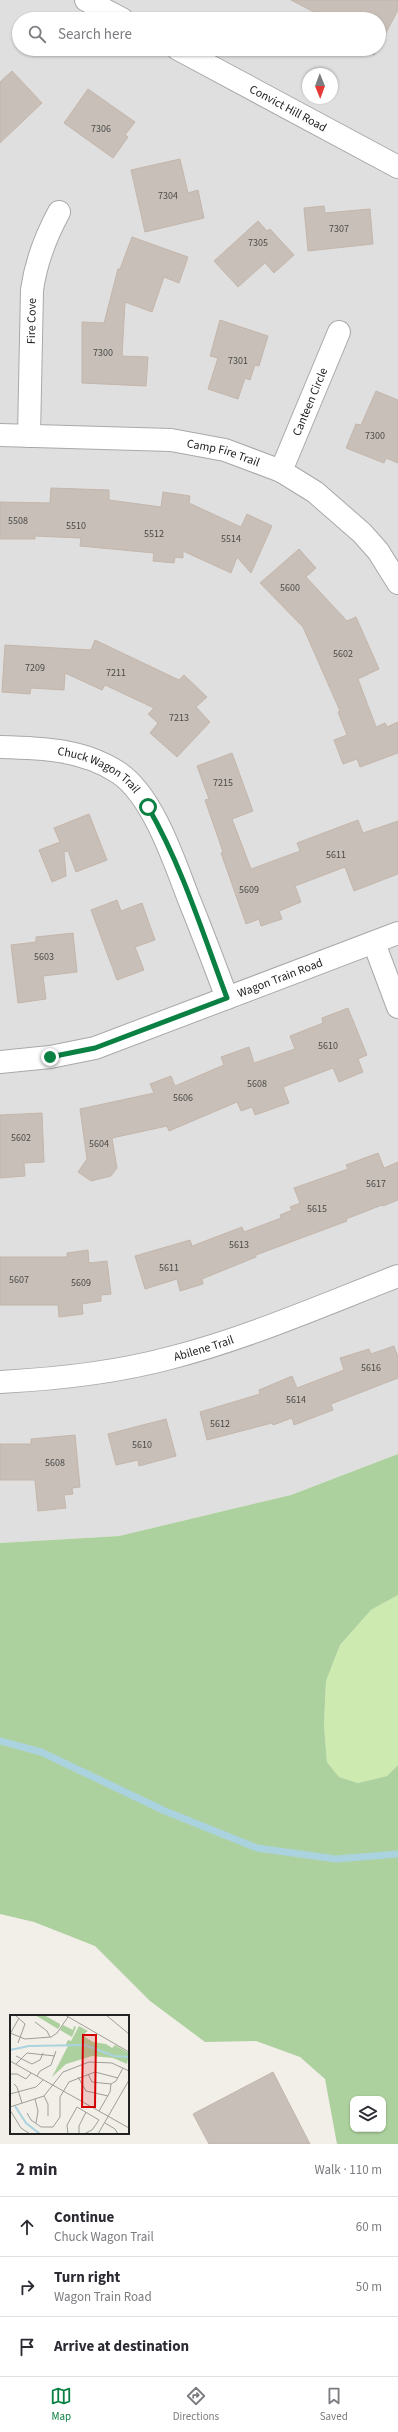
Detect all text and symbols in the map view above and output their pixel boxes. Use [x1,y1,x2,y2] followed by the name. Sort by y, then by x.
[12,12,386,56] search box
[26,23,48,45] icon: search
[58,24,132,45] text: Search here
[302,68,338,104] north arrow
[246,80,330,136] street label: Convict Hill Road
[91,122,111,136] house number: 7306
[158,189,178,203] house number: 7304
[329,222,349,236] house number: 7307
[248,236,268,250] house number: 7305
[22,298,40,344] street label: Fire Cove
[93,346,113,360] house number: 7300
[228,354,248,368] house number: 7301
[288,365,332,439] street label: Canteen Circle
[365,429,385,443] house number: 7300
[186,435,262,471] street label: Camp Fire Trail
[8,514,28,528] house number: 5508
[66,519,86,533] house number: 5510
[144,527,164,541] house number: 5512
[221,532,241,546] house number: 5514
[280,581,300,595] house number: 5600
[333,647,353,661] house number: 5602
[25,661,45,675] house number: 7209
[106,666,126,680] house number: 7211
[169,711,189,725] house number: 7213
[56,742,144,797] street label: Chuck Wagon Trail
[213,776,233,790] house number: 7215
[139,798,157,816] route start
[326,848,346,862] house number: 5611
[239,883,259,897] house number: 5609
[34,950,54,964] house number: 5603
[235,954,325,1002] street label: Wagon Train Road
[318,1039,338,1053] house number: 5610
[41,1048,59,1066] route end
[247,1077,267,1091] house number: 5608
[173,1091,193,1105] house number: 5606
[11,1131,31,1145] house number: 5602
[89,1137,109,1151] house number: 5604
[366,1177,386,1191] house number: 5617
[307,1202,327,1216] house number: 5615
[229,1238,249,1252] house number: 5613
[159,1261,179,1275] house number: 5611
[9,1273,29,1287] house number: 5607
[71,1276,91,1290] house number: 5609
[172,1331,236,1365] street label: Abilene Trail
[361,1361,381,1375] house number: 5616
[286,1393,306,1407] house number: 5614
[210,1417,230,1431] house number: 5612
[132,1438,152,1452] house number: 5610
[45,1456,65,1470] house number: 5608
[10,2015,129,2134] inset map
[350,2096,386,2132] map controls
[350,2096,386,2132] button: layers
[16,2158,57,2182] text: 2 min
[314,2161,382,2179] text: Walk · 110 m
[54,2207,114,2228] text: Continue
[16,2216,38,2238] icon: ahead
[356,2218,382,2236] text: 60 m
[54,2228,154,2246] text: Chuck Wagon Trail
[54,2267,120,2288] text: Turn right
[16,2276,38,2298] icon: right
[356,2278,382,2296] text: 50 m
[54,2288,152,2306] text: Wagon Train Road
[16,2336,38,2358] icon: arrive
[54,2336,189,2357] text: Arrive at destination
[50,2385,72,2424] tab: Map
[173,2385,219,2424] tab: Directions
[320,2385,348,2424] tab: Saved

